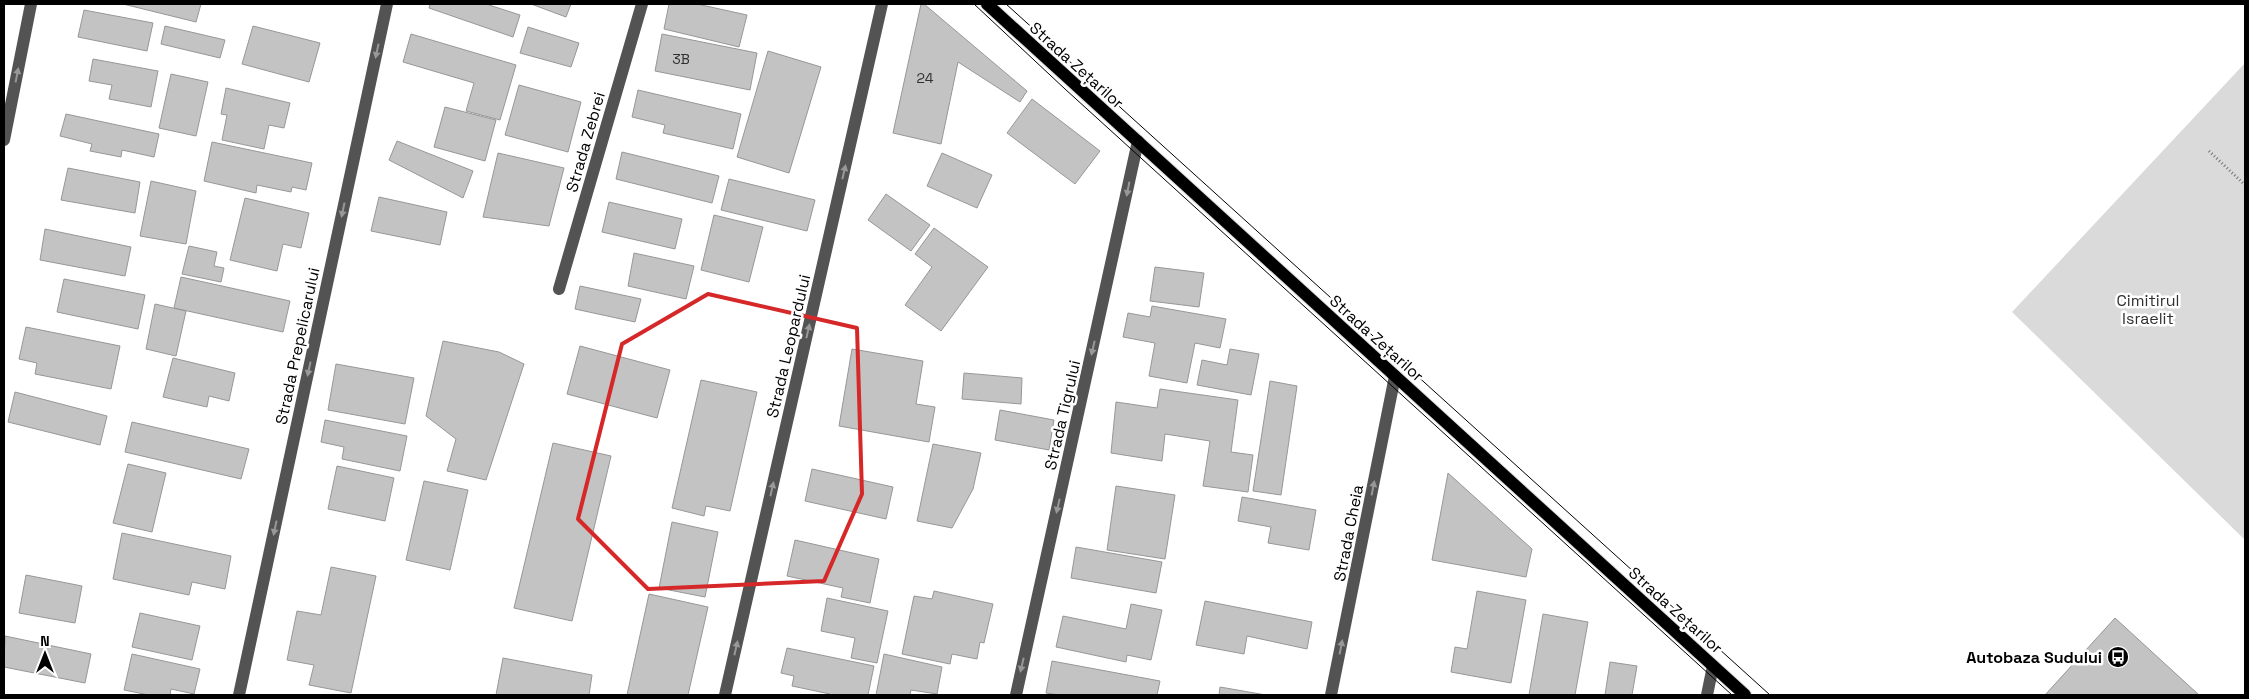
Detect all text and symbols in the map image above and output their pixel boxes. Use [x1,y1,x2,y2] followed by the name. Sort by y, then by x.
[1025,17,1128,113] street label: Strada Zețarilor
[372,44,380,60] one-way arrow
[672,50,690,68] house number: 3B
[13,67,21,83] one-way arrow
[917,69,934,87] house number: 24
[561,90,610,195] street label: Strada Zebrei
[840,165,848,180] one-way arrow
[1124,182,1132,198] one-way arrow
[338,203,346,219] one-way arrow
[271,266,324,427] street label: Strada Prepelicarului
[762,272,815,420] street label: Strada Leopardului
[1325,290,1428,386] street label: Strada Zețarilor
[2117,290,2179,329] park label: Cimitirul Israelit
[804,323,812,338] one-way arrow
[1089,340,1097,355] one-way arrow
[1040,358,1085,472] street label: Strada Tigrului
[304,362,312,378] one-way arrow
[1369,481,1377,496] one-way arrow
[768,482,776,497] one-way arrow
[1329,483,1368,583] street label: Strada Cheia
[1054,499,1062,514] one-way arrow
[270,521,278,537] one-way arrow
[1624,562,1727,658] street label: Strada Zețarilor
[20,629,70,679] north arrow
[40,632,50,650] text: N
[732,640,740,655] one-way arrow
[1337,640,1345,655] one-way arrow
[2106,645,2130,669] bus stop icon: Autobaza Sudului
[1966,647,2102,668] place label: Autobaza Sudului
[1018,657,1026,673] one-way arrow

